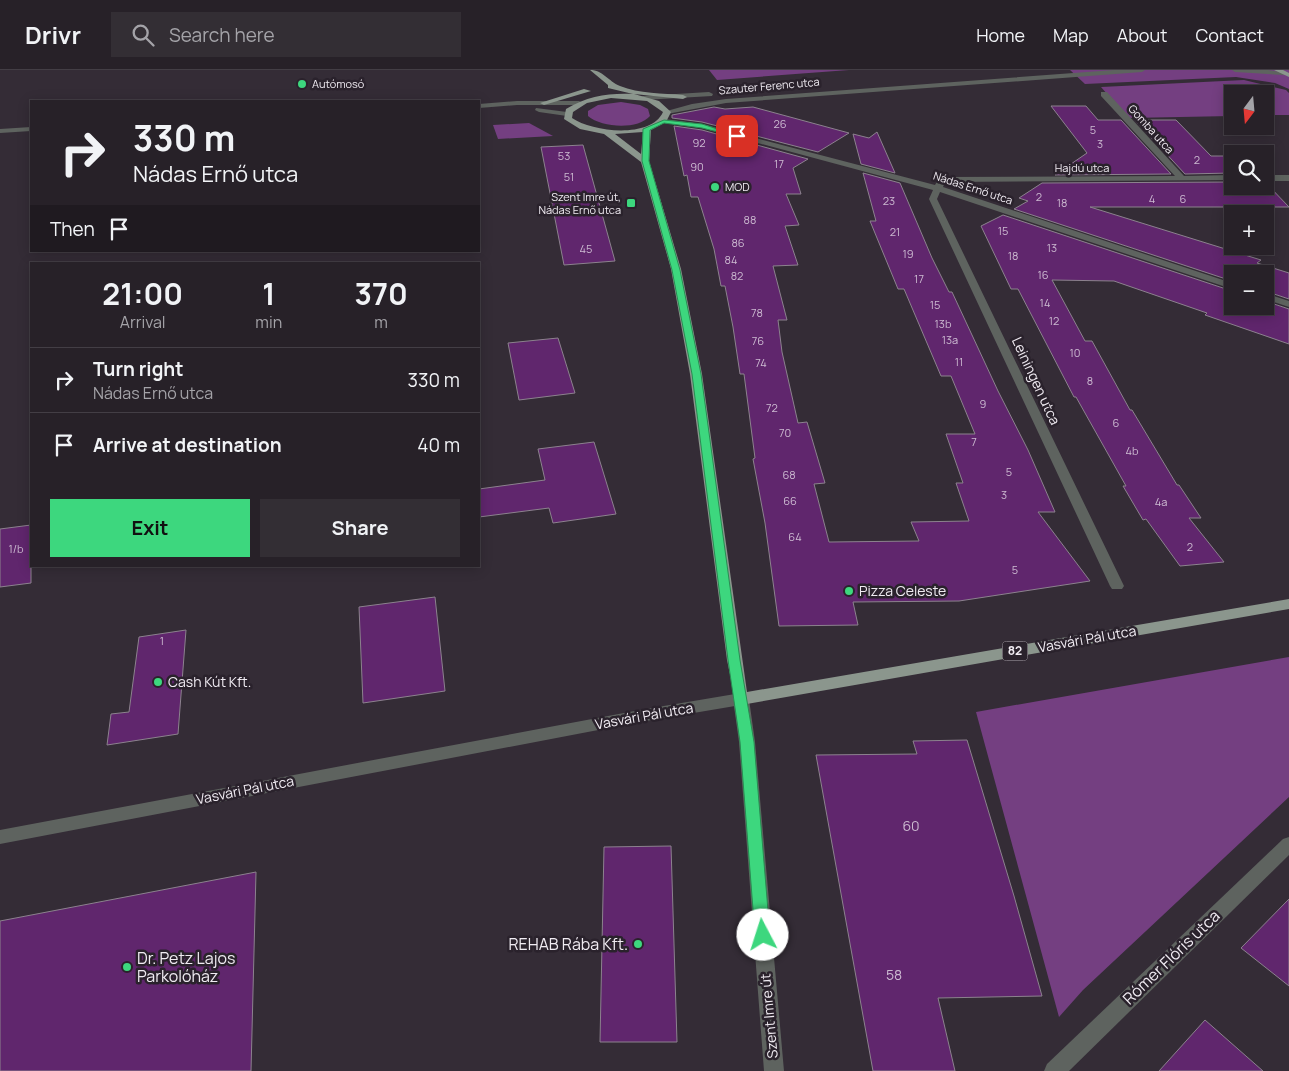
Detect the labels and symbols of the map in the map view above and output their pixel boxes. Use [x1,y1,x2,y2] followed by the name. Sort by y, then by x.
[718,74,820,97] street label: Szauter Ferenc utca
[312,76,365,91] place label: Autómosó
[296,78,308,90] marker: Autómosó
[1224,85,1274,135] north arrow
[1125,101,1177,156] street label: Gomba utca
[716,115,758,157] pin
[773,116,787,131] house number: 26
[1090,122,1096,137] house number: 5
[692,135,706,150] house number: 92
[1097,136,1103,151] house number: 3
[558,148,570,163] house number: 53
[1194,152,1200,167] house number: 2
[774,156,784,171] house number: 17
[690,159,704,174] house number: 90
[1055,160,1109,175] street label: Hajdú utca
[932,168,1015,207] street label: Nádas Ernő utca
[564,169,574,184] house number: 51
[725,179,750,194] place label: MOD
[709,181,721,193] marker: MOD
[538,189,621,217] place label: Szent Imre út, Nádas Ernő utca
[1036,189,1042,204] house number: 2
[1149,191,1155,206] house number: 4
[1180,191,1187,206] house number: 6
[883,193,895,208] house number: 23
[1057,195,1067,210] house number: 18
[625,197,637,209] marker: Szent Imre út, Nádas Ernő utca
[744,212,756,227] house number: 88
[998,223,1008,238] house number: 15
[890,224,900,239] house number: 21
[731,235,745,250] house number: 86
[1047,240,1057,255] house number: 13
[580,241,592,256] house number: 45
[902,246,914,261] house number: 19
[1008,248,1018,263] house number: 18
[725,252,737,267] house number: 84
[1037,267,1049,282] house number: 16
[731,268,743,283] house number: 82
[914,271,924,286] house number: 17
[1040,295,1050,310] house number: 14
[930,297,940,312] house number: 15
[751,305,763,320] house number: 78
[1049,313,1059,328] house number: 12
[935,316,952,331] house number: 13b
[942,332,958,347] house number: 13a
[752,333,764,348] house number: 76
[1008,334,1065,428] street label: Leiningen utca
[1069,345,1081,360] house number: 10
[955,354,963,369] house number: 11
[755,355,767,370] house number: 74
[1087,373,1093,388] house number: 8
[980,396,987,411] house number: 9
[766,400,778,415] house number: 72
[1113,415,1120,430] house number: 6
[779,425,791,440] house number: 70
[971,434,977,449] house number: 7
[1126,443,1139,458] house number: 4b
[1006,464,1012,479] house number: 5
[782,467,796,482] house number: 68
[1001,487,1007,502] house number: 3
[783,493,797,508] house number: 66
[1155,494,1167,509] house number: 4a
[788,529,802,544] house number: 64
[1187,539,1193,554] house number: 2
[8,541,24,556] house number: 1/b
[1012,562,1018,577] house number: 5
[859,581,946,600] place label: Pizza Celeste
[843,585,855,597] marker: Pizza Celeste
[1036,621,1137,656] street label: Vasvári Pál utca
[160,633,164,648] house number: 1
[1002,642,1028,660] road number: 82
[168,672,251,691] place label: Cash Kút Kft.
[152,676,164,688] marker: Cash Kút Kft.
[593,698,694,733] street label: Vasvári Pál utca
[194,771,295,808] street label: Vasvári Pál utca
[902,816,920,835] house number: 60
[1118,905,1224,1009] street label: Rómer Flóris utca
[736,908,788,960] position arrow
[509,933,628,955] place label: REHAB Rába Kft.
[632,938,644,950] marker: REHAB Rába Kft.
[137,947,235,987] place label: Dr. Petz Lajos Parkolóház
[121,961,133,973] marker: Dr. Petz Lajos Parkolóház
[886,965,902,984] house number: 58
[755,972,782,1059] street label: Szent Imre út

